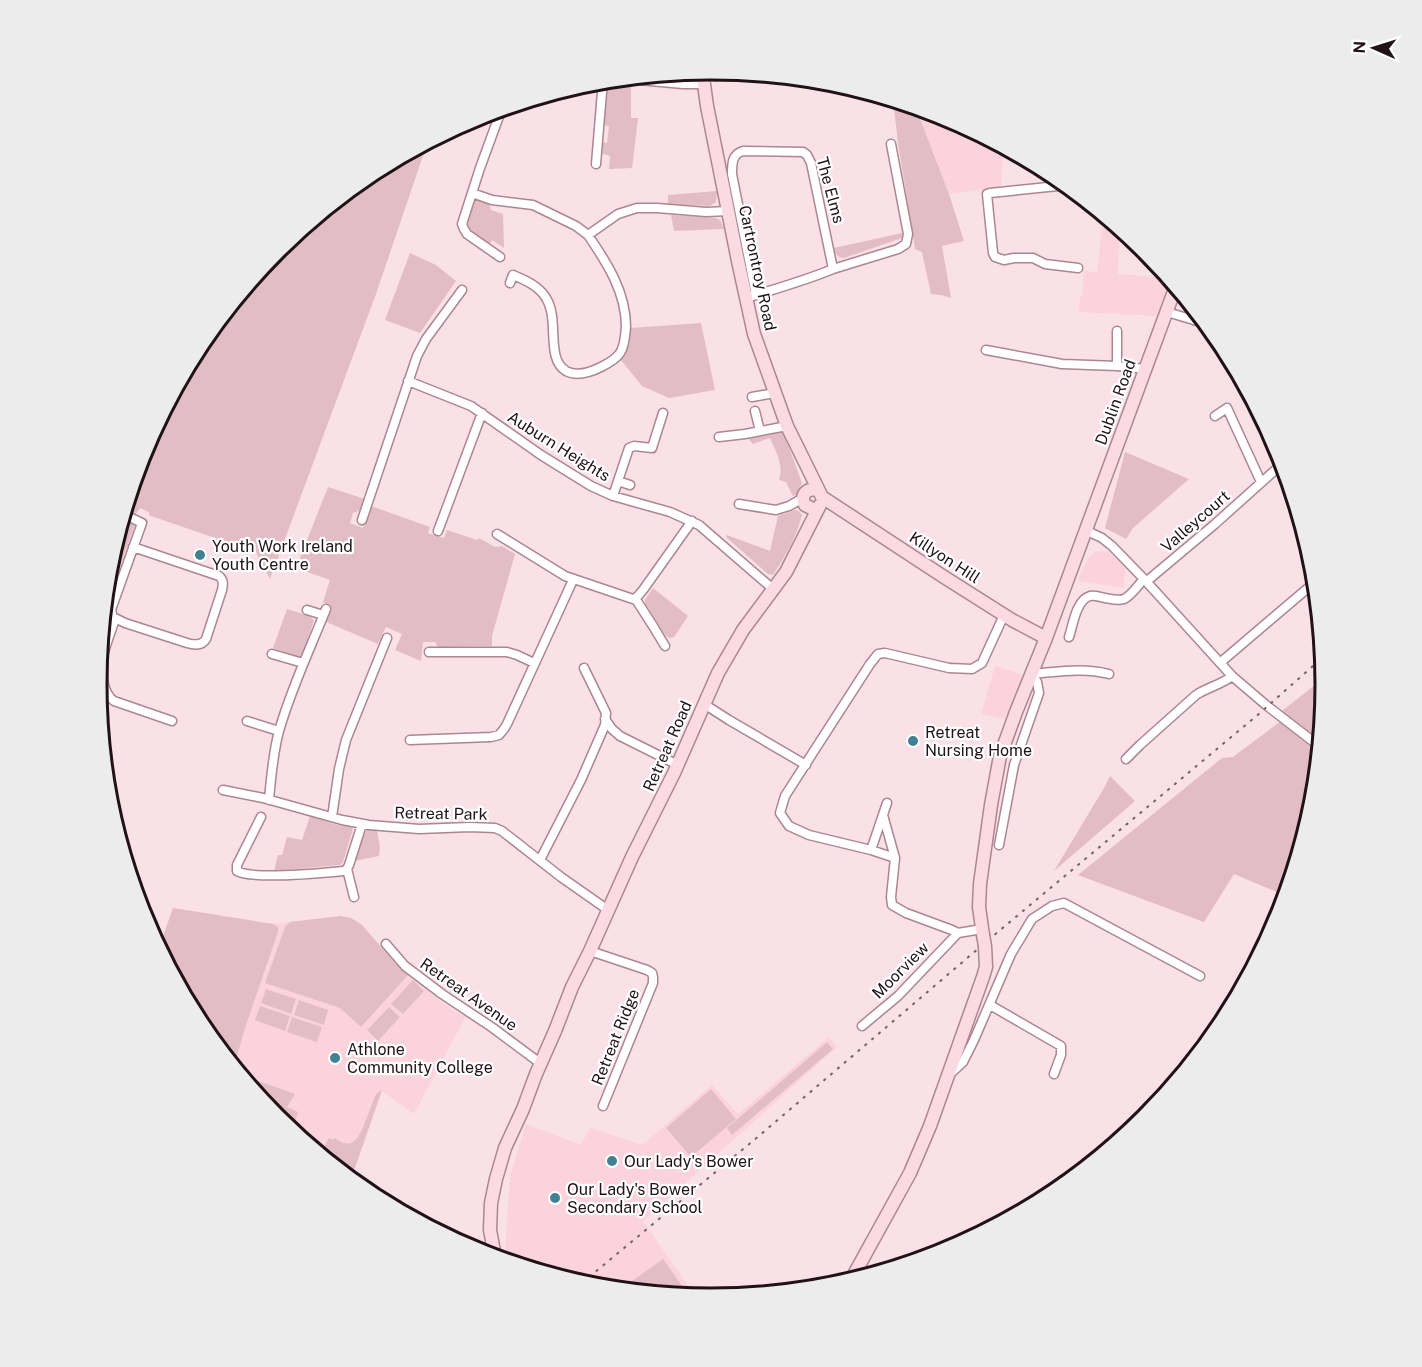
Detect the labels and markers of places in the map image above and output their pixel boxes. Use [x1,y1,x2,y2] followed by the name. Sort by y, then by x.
[212,537,353,574] place label: Youth Work Ireland Youth Centre
[193,548,207,562] marker: Youth Work Ireland Youth Centre
[925,723,1032,760] place label: Retreat Nursing Home
[906,734,920,748] marker: Retreat Nursing Home
[347,1040,493,1077] place label: Athlone Community College
[328,1051,342,1065] marker: Athlone Community College
[624,1152,753,1171] place label: Our Lady's Bower
[605,1154,619,1168] marker: Our Lady's Bower
[567,1180,703,1217] place label: Our Lady's Bower Secondary School
[548,1191,562,1205] marker: Our Lady's Bower Secondary School

